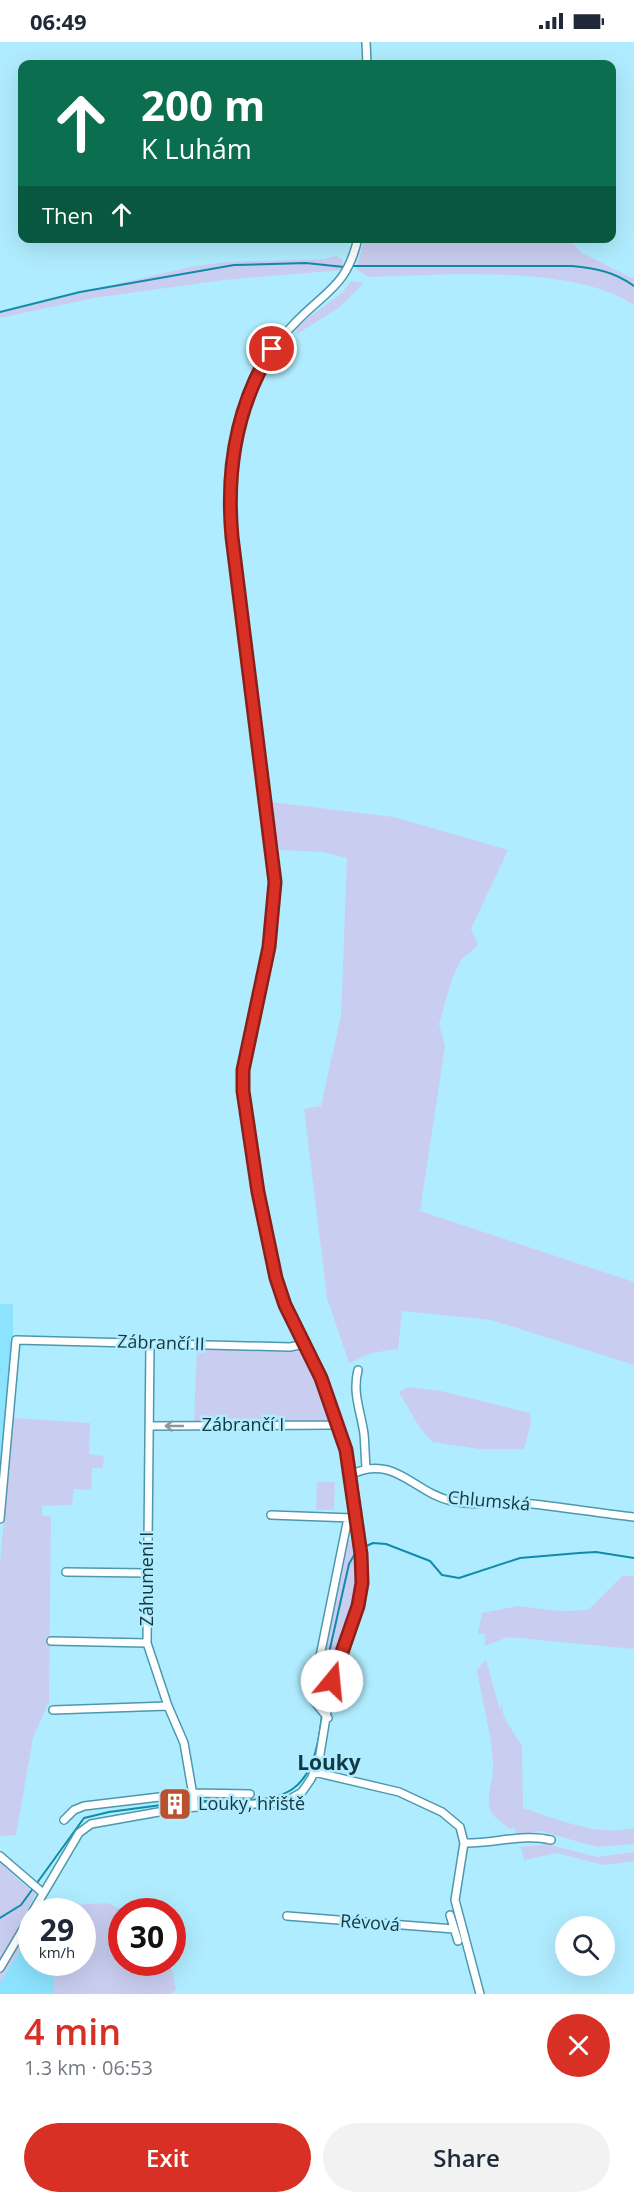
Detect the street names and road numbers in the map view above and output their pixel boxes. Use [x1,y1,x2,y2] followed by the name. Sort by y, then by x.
[117,1328,205,1356] street label: Zábrančí II
[202,1412,284,1436] street label: Zábrančí I
[447,1484,531,1516] street label: Chlumská
[134,1532,158,1626] street label: Záhumení I
[339,1908,401,1936] street label: Révová

